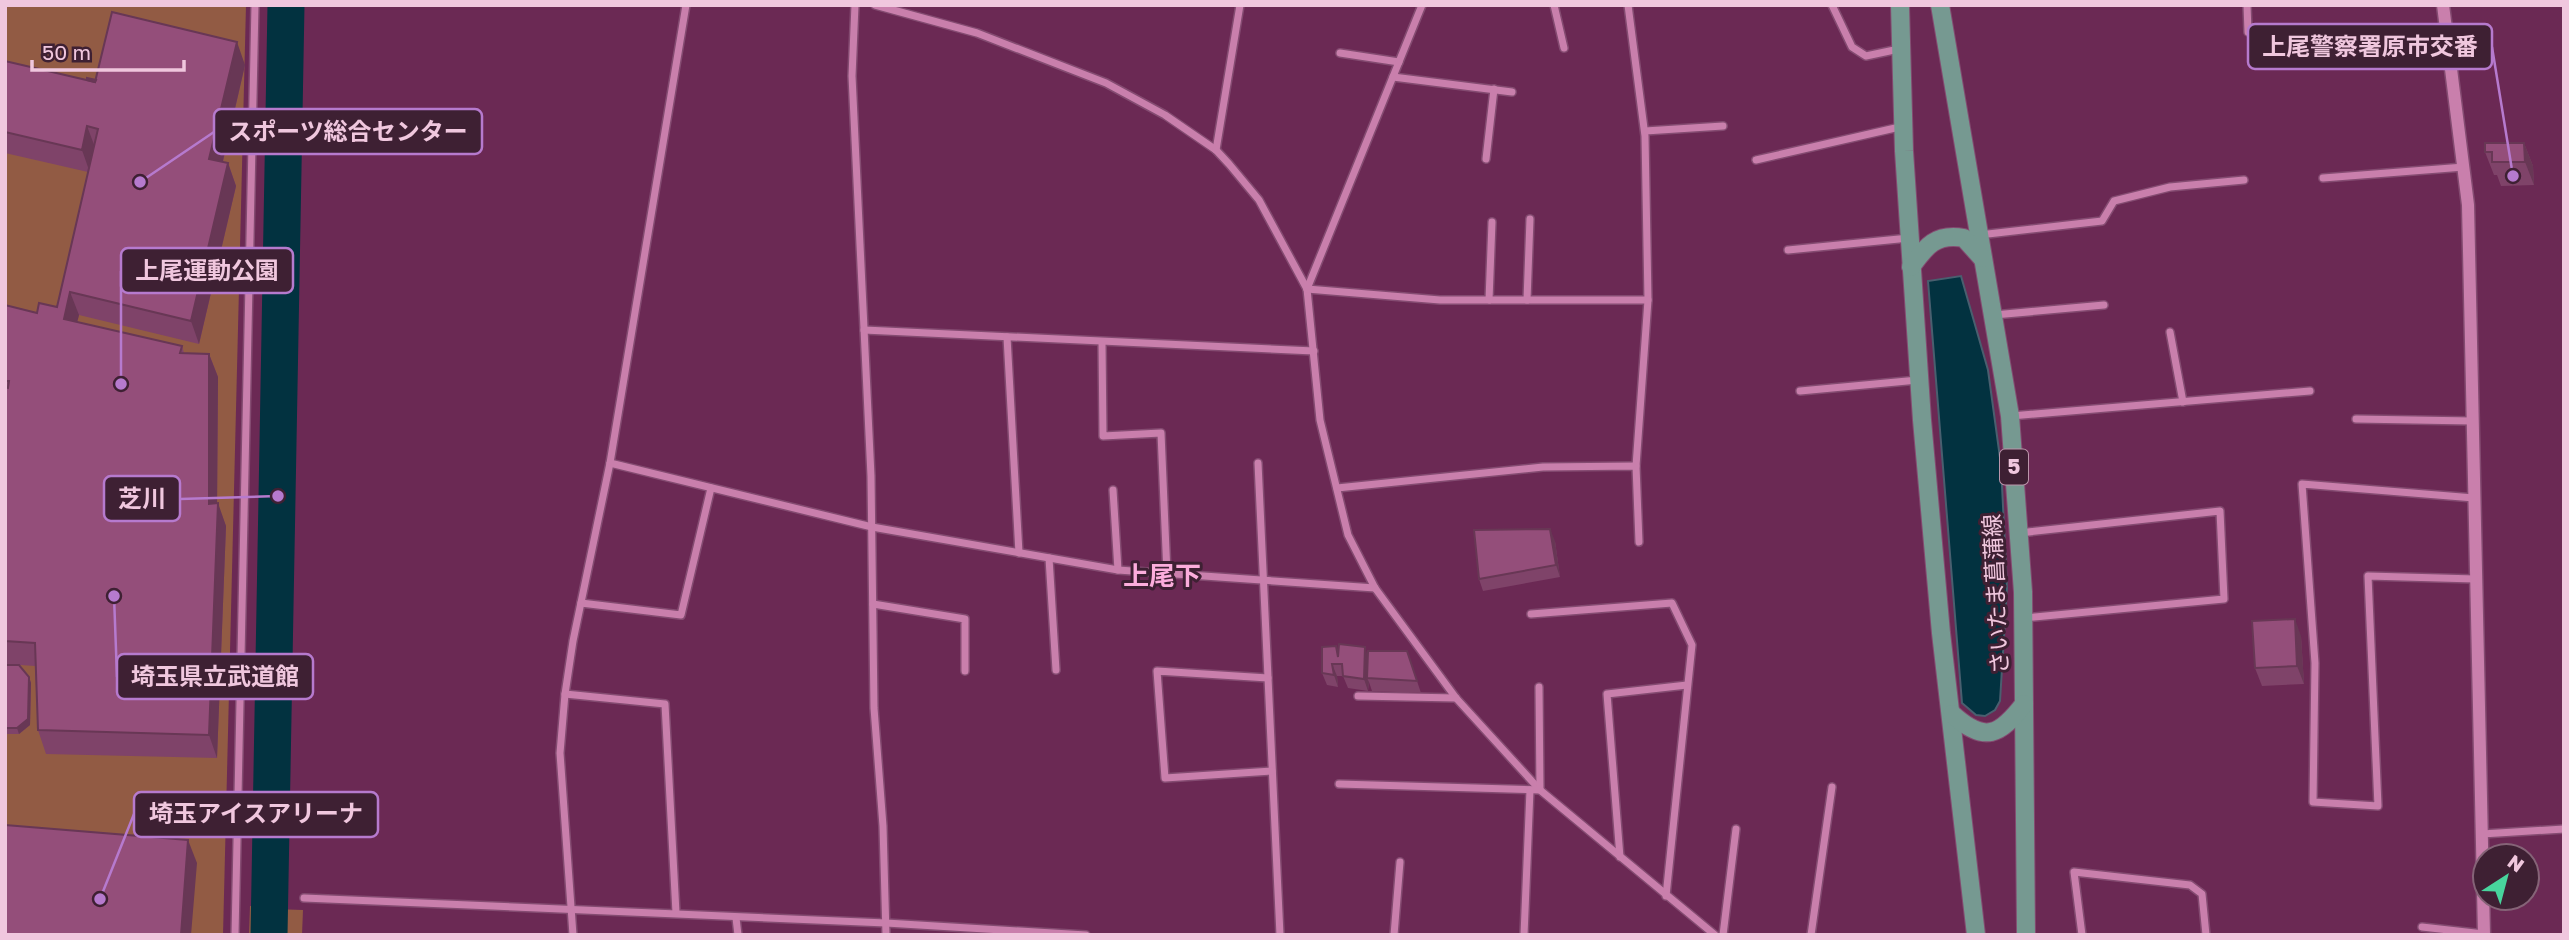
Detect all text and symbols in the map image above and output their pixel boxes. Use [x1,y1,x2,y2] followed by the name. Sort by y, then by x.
[2248,24,2492,69] callout: 上尾警察署原市交番
[32,28,184,72] scale bar
[2262,31,2478,60] text: 上尾警察署原市交番
[42,39,91,65] text: 50 m
[214,109,482,154] callout: スポーツ総合センター
[228,116,468,145] text: スポーツ総合センター
[121,248,293,293] callout: 上尾運動公園
[135,255,279,284] text: 上尾運動公園
[2000,449,2028,484] road number: 5
[104,476,180,521] callout: 芝川
[118,483,166,512] text: 芝川
[1977,513,2013,675] street label: さいたま菖蒲線
[1123,560,1201,591] district label: 上尾下
[117,654,313,699] callout: 埼玉県立武道館
[131,661,299,690] text: 埼玉県立武道館
[134,792,378,837] callout: 埼玉アイスアリーナ
[149,798,363,827] text: 埼玉アイスアリーナ
[2471,842,2541,912] north arrow
[2504,849,2529,876] text: N

